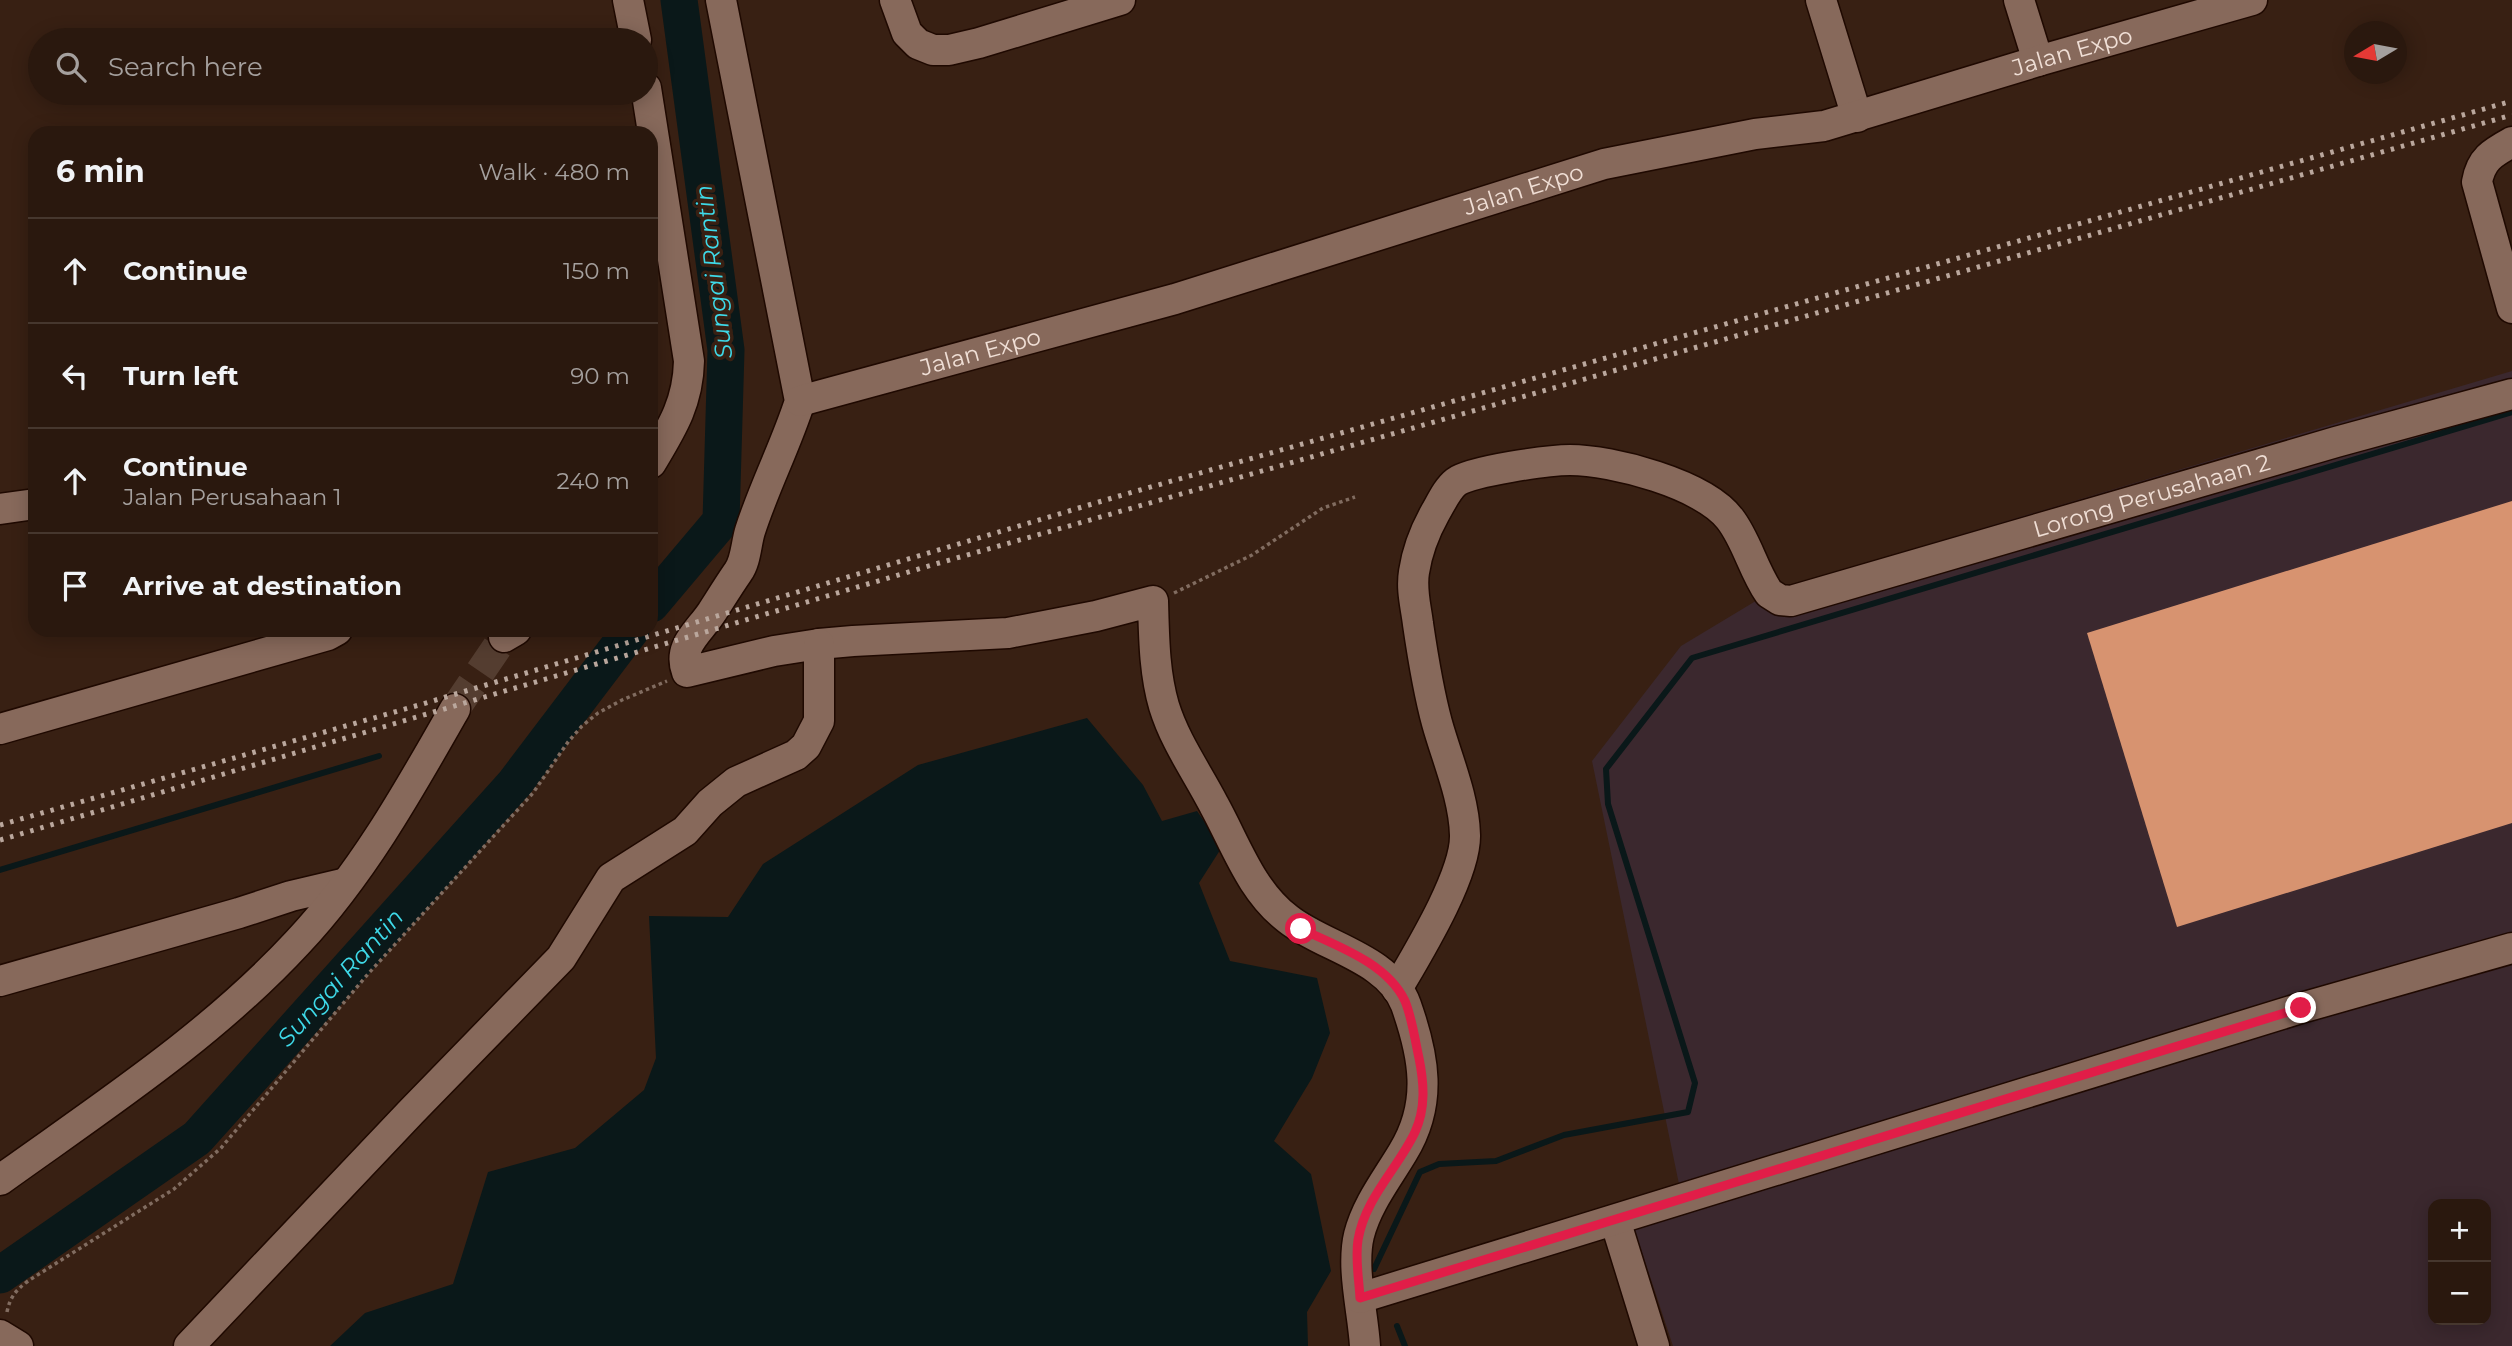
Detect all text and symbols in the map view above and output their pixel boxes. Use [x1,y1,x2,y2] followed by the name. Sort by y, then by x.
[2008,21,2136,82] street label: Jalan Expo
[2344,21,2407,84] north arrow
[28,28,658,105] search box
[52,48,90,86] icon: search
[108,51,263,83] text: Search here
[56,153,145,190] text: 6 min
[1459,157,1587,222] street label: Jalan Expo
[479,158,630,186] text: Walk · 480 m
[688,184,739,361] water label: Sungai Rantin
[56,252,94,290] icon: ahead
[123,255,248,287] text: Continue
[563,257,630,285] text: 150 m
[916,322,1044,382] street label: Jalan Expo
[56,357,94,395] icon: left
[123,360,239,392] text: Turn left
[570,362,630,390] text: 90 m
[2030,448,2273,544] street label: Lorong Perusahaan 2
[123,451,248,483] text: Continue
[56,462,94,500] icon: ahead
[557,467,630,495] text: 240 m
[123,483,342,511] text: Jalan Perusahaan 1
[56,567,94,605] icon: arrive
[123,570,402,602] text: Arrive at destination
[271,903,409,1052] water label: Sungai Rantin
[1285,913,1316,944] route start
[2285,992,2316,1023] route end
[2428,1199,2491,1325] map controls
[2428,1199,2491,1262] button: +
[2428,1262,2491,1325] button: −

